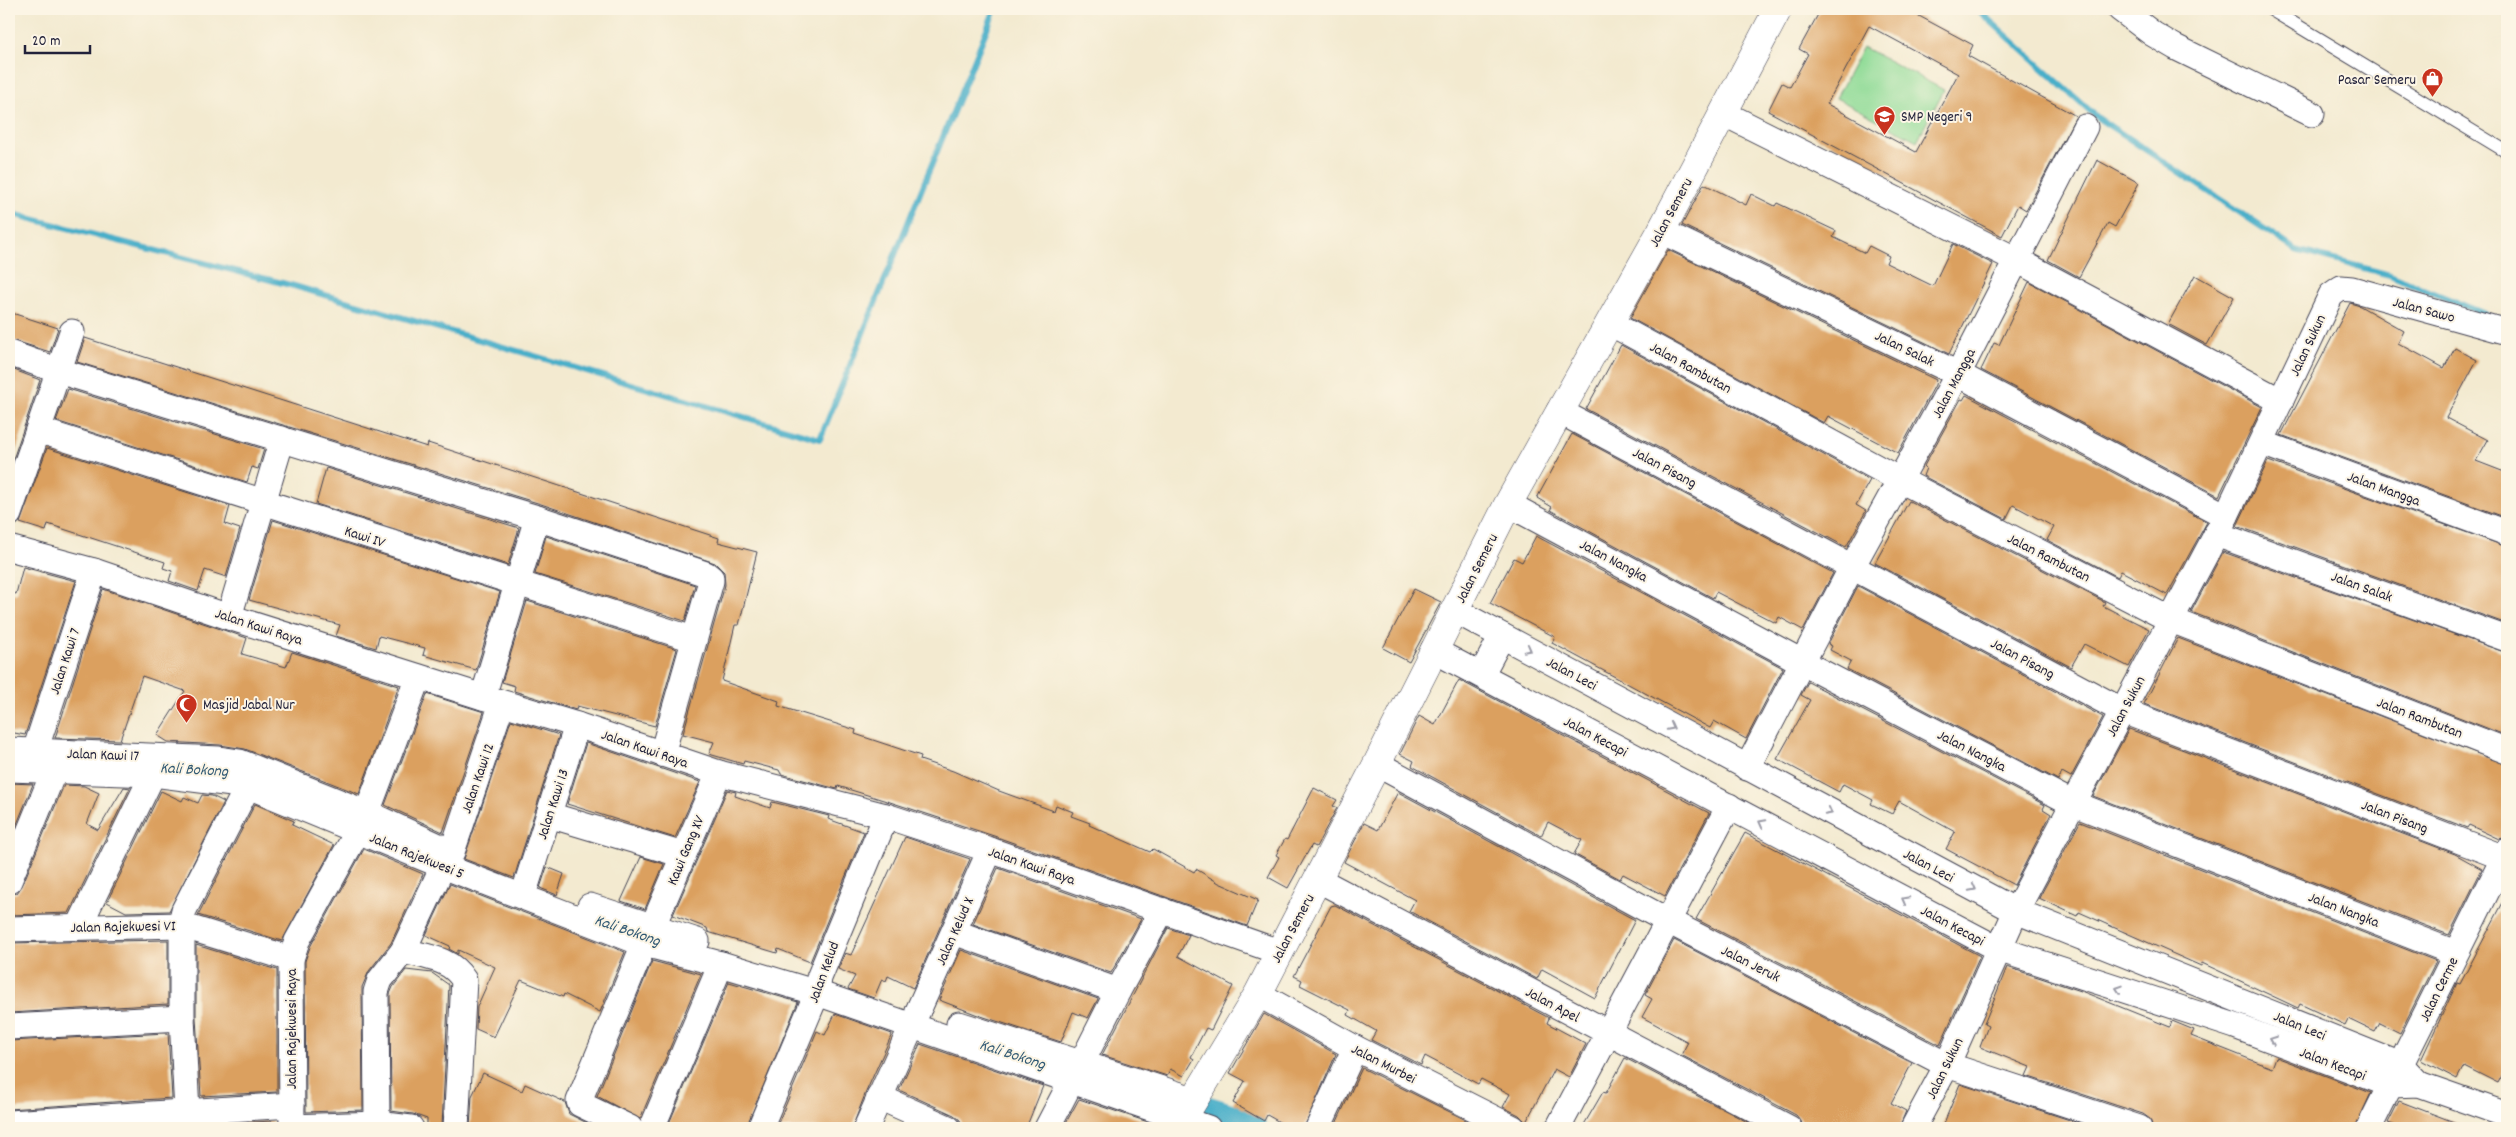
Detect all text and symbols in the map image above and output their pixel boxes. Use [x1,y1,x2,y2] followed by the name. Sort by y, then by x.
[25,22,90,54] scale bar
[32,31,60,53] text: 20 m
[2420,67,2444,98] shop icon: Pasar Semeru
[2338,70,2416,92] place label: Pasar Semeru
[1873,104,1897,135] school or university icon: SMP Negeri 9
[1901,107,1972,129] place label: SMP Negeri 9
[1644,174,1699,251] street label: Jalan Semeru
[2390,292,2457,330] street label: Jalan Sawo
[2285,311,2333,380] street label: Jalan Sukun
[1871,326,1938,374] street label: Jalan Salak
[1645,337,1735,400] street label: Jalan Rambutan
[1927,344,1983,423] street label: Jalan Mangga
[1628,443,1700,495] street label: Jalan Pisang
[2344,466,2424,514] street label: Jalan Mangga
[341,521,388,555] street label: Kawi IV
[2003,528,2093,589] street label: Jalan Rambutan
[1451,530,1505,608] street label: Jalan Semeru
[1575,535,1652,589] street label: Jalan Nangka
[2328,567,2395,609] street label: Jalan Salak
[212,603,306,653] street label: Jalan Kawi Raya
[45,625,87,698] street label: Jalan Kawi 7
[1986,634,2058,686] street label: Jalan Pisang
[1522,643,1531,653] one-way arrow
[1542,652,1601,698] street label: Jalan Leci
[2102,673,2152,741] street label: Jalan Sukun
[175,692,199,723] mosque icon: Masjid Jabal Nur
[2373,692,2466,745] street label: Jalan Rambutan
[203,695,295,717] place label: Masjid Jabal Nur
[1559,712,1631,764] street label: Jalan Kecapi
[1665,721,1674,731] one-way arrow
[598,725,692,775] street label: Jalan Kawi Raya
[1933,725,2010,779] street label: Jalan Nangka
[457,740,501,817] street label: Jalan Kawi 12
[66,744,140,768] street label: Jalan Kawi 17
[159,757,229,784] water label: Kali Bokong
[532,766,576,843] street label: Jalan Kawi 13
[2358,795,2431,841] street label: Jalan Pisang
[1824,806,1833,816] one-way arrow
[662,812,712,889] street label: Kawi Gang XV
[1758,820,1767,830] one-way arrow
[366,828,467,886] street label: Jalan Rajekwesi 5
[985,842,1079,892] street label: Jalan Kawi Raya
[1899,844,1958,890] street label: Jalan Leci
[1967,882,1976,892] one-way arrow
[2305,887,2383,935] street label: Jalan Nangka
[1266,890,1321,967] street label: Jalan Semeru
[931,894,981,970] street label: Jalan Kelud X
[1902,896,1911,906] one-way arrow
[1916,901,1988,953] street label: Jalan Kecapi
[591,909,664,954] water label: Kali Bokong
[70,916,176,940] street label: Jalan Rajekwesi VI
[804,939,846,1007] street label: Jalan Kelud
[1717,941,1783,989] street label: Jalan Jeruk
[2415,953,2465,1026] street label: Jalan Cerme
[282,968,304,1089] street label: Jalan Rajekwesi Raya
[1521,982,1584,1029] street label: Jalan Apel
[2116,984,2124,994] one-way arrow
[2270,1006,2329,1047] street label: Jalan Leci
[976,1034,1049,1077] water label: Kali Bokong
[1921,1034,1970,1103] street label: Jalan Sukun
[2269,1036,2278,1047] one-way arrow
[1347,1039,1420,1091] street label: Jalan Murbei
[2296,1042,2369,1088] street label: Jalan Kecapi

